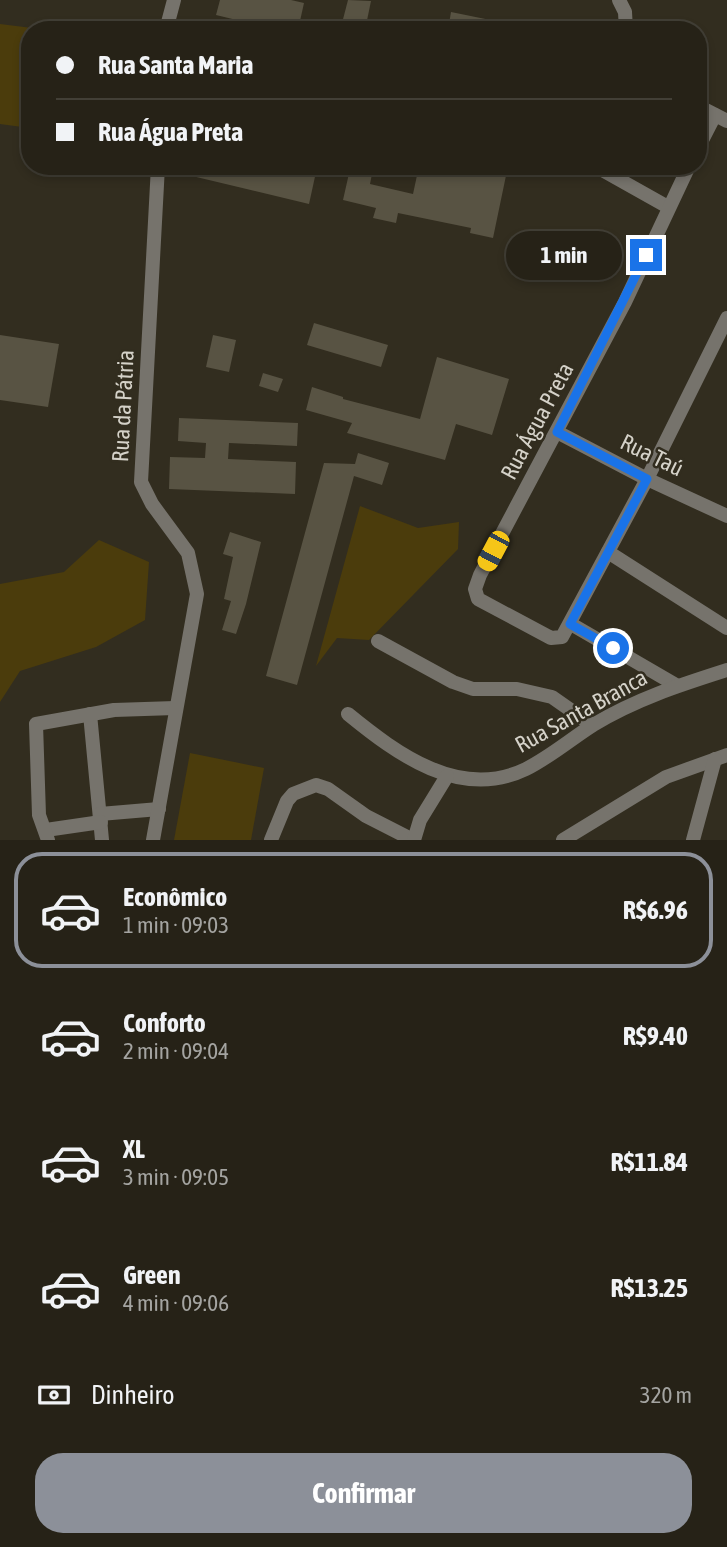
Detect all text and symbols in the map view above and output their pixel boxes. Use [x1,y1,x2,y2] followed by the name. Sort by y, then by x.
[98,50,253,80] text: Rua Santa Maria
[98,117,243,147] text: Rua Água Preta
[506,230,622,280] callout: 1 min
[630,239,662,271] route end
[541,242,587,268] text: 1 min
[107,349,139,463] street label: Rua da Pátria
[495,358,579,484] street label: Rua Água Preta
[616,429,688,481] street label: Rua Taú
[474,528,513,574] car
[597,632,629,664] route start
[511,664,651,758] street label: Rua Santa Branca
[39,879,102,942] icon: car
[123,882,227,912] text: Econômico
[623,895,688,925] text: R$6.96
[123,912,229,938] text: 1 min · 09:03
[39,1005,102,1068] icon: car
[123,1008,206,1038] text: Conforto
[623,1021,688,1051] text: R$9.40
[123,1038,229,1064] text: 2 min · 09:04
[39,1131,102,1194] icon: car
[123,1134,145,1164] text: XL
[611,1147,688,1177] text: R$11.84
[123,1164,229,1190] text: 3 min · 09:05
[39,1257,102,1320] icon: car
[123,1260,181,1290] text: Green
[611,1273,688,1303] text: R$13.25
[123,1290,229,1316] text: 4 min · 09:06
[35,1376,73,1414] icon: cash
[91,1380,174,1410] text: Dinheiro
[640,1382,692,1408] text: 320 m
[35,1453,692,1533] button: Confirmar

